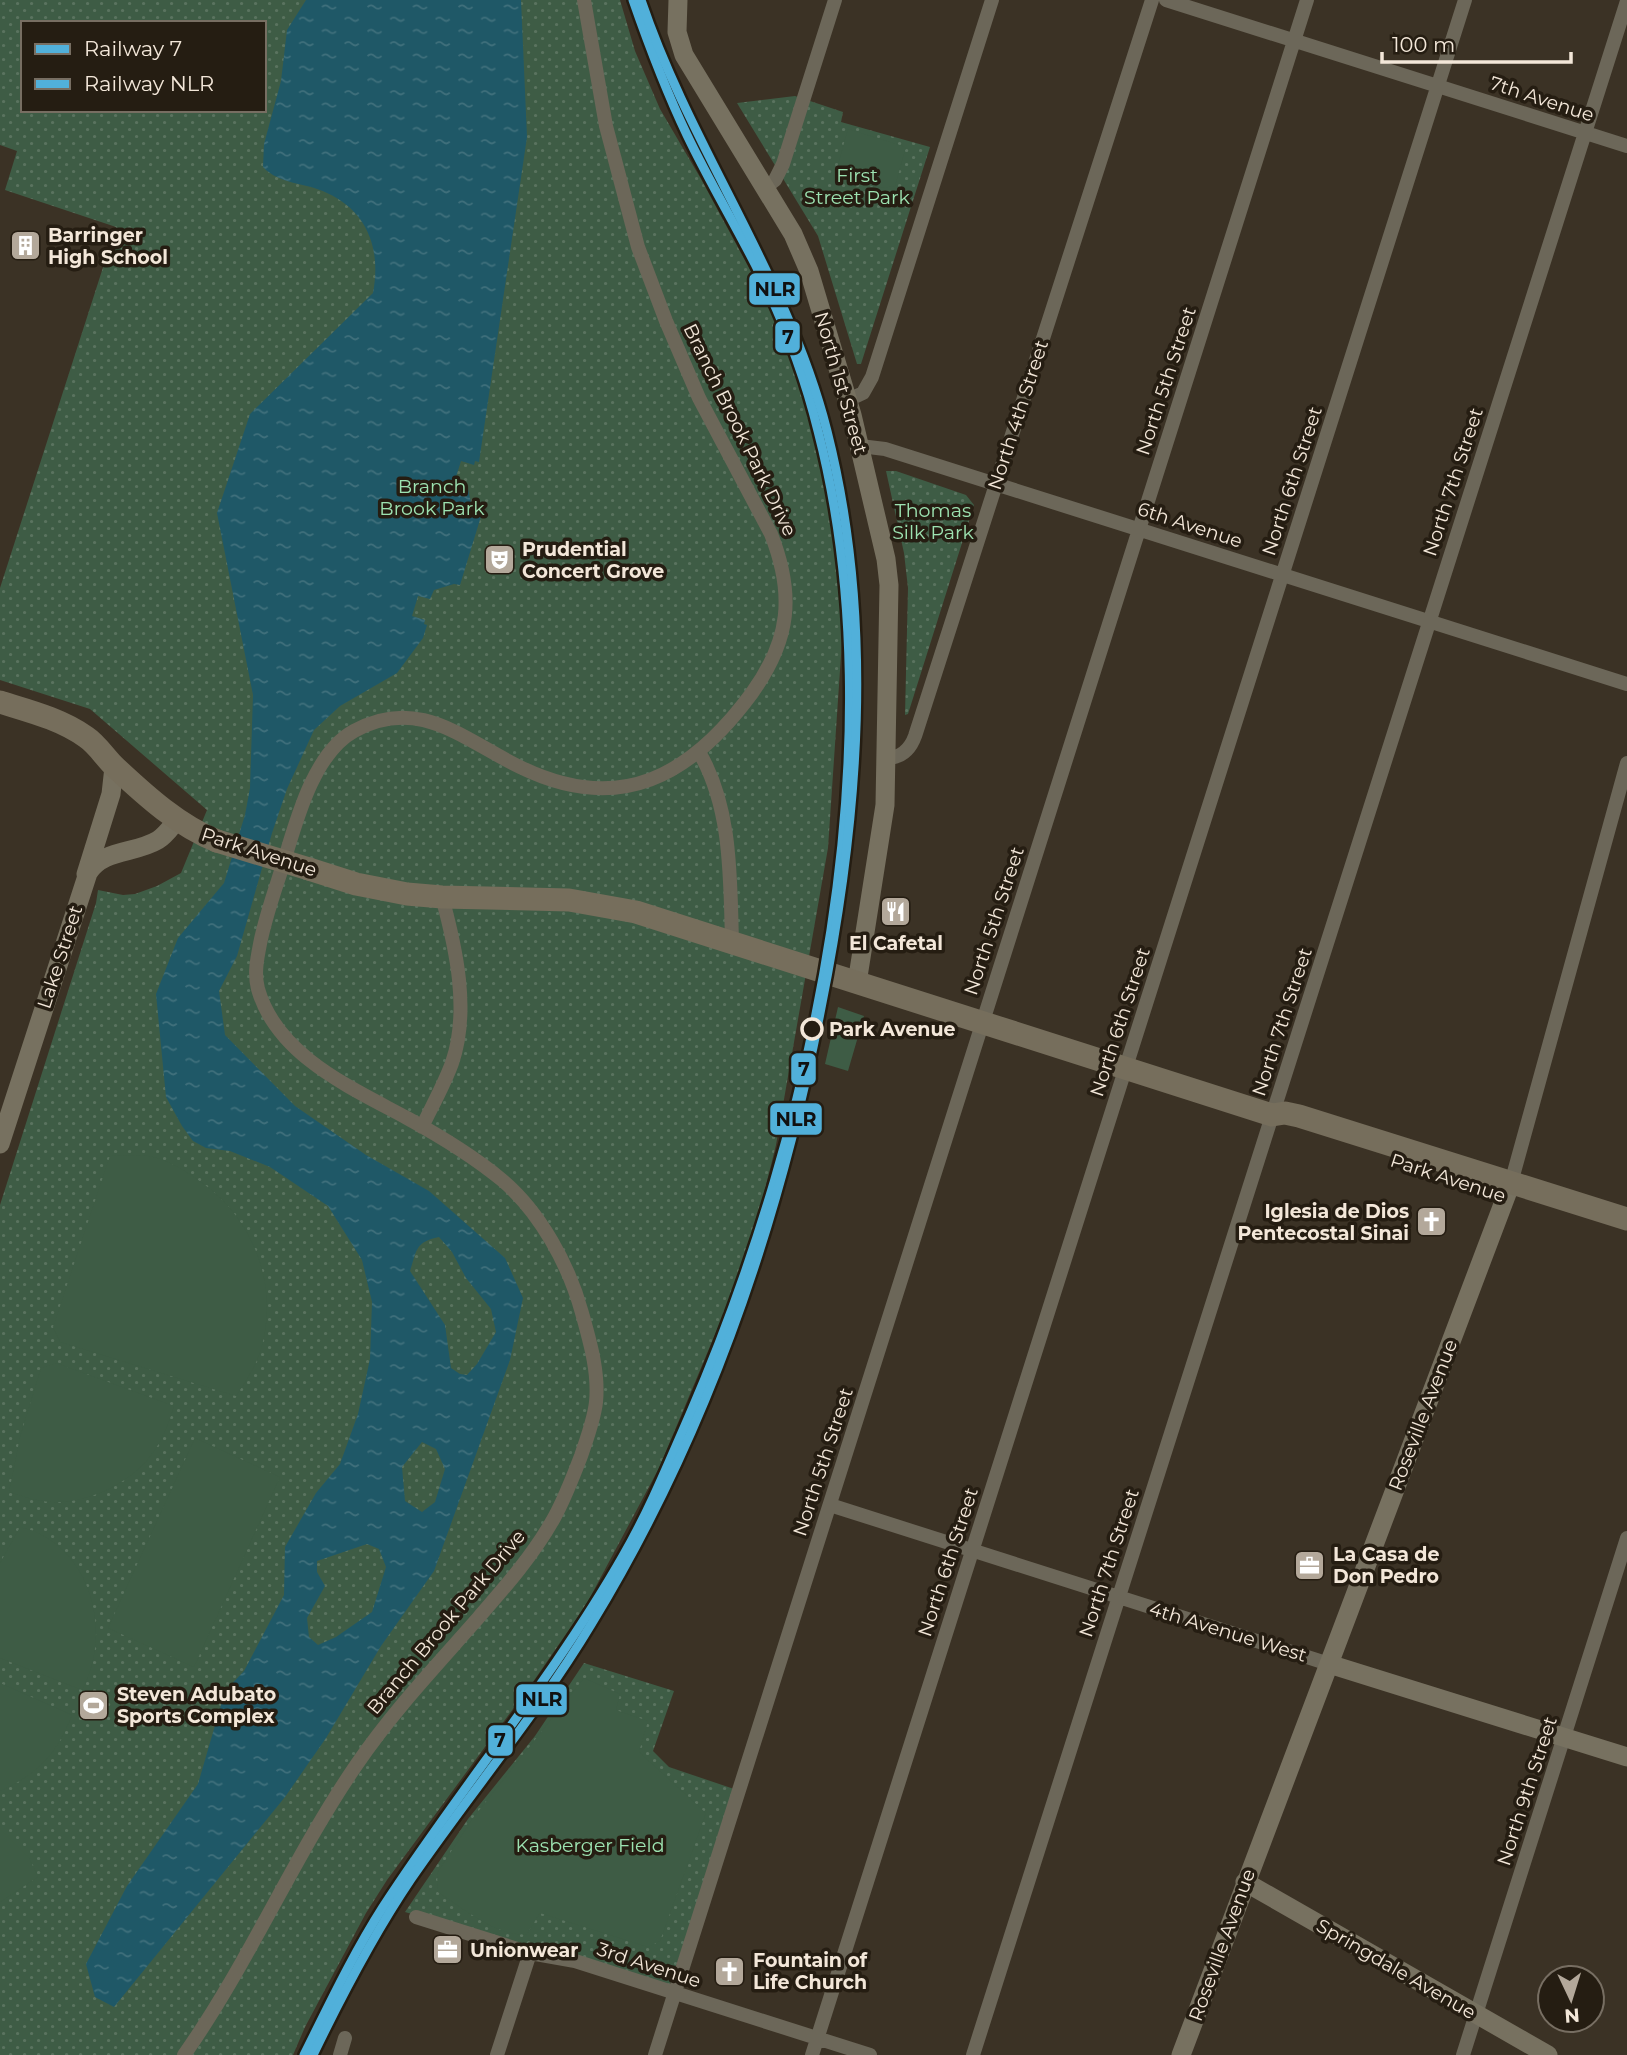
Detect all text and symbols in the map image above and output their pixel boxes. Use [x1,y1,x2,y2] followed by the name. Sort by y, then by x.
[21,21,266,112] legend
[1382,21,1571,65] scale bar
[1392,32,1455,57] text: 100 m
[84,36,182,61] text: Railway 7
[84,71,214,96] text: Railway NLR
[1487,71,1597,127] street label: 7th Avenue
[804,164,911,209] park label: First Street Park
[48,224,168,269] place label: Barringer High School
[8,229,42,263] building icon: Barringer High School
[748,272,801,306] line badge: NLR
[755,278,795,301] text: NLR
[1131,304,1201,458] street label: North 5th Street
[810,309,872,457] street label: North 1st Street
[678,320,802,540] street label: Branch Brook Park Drive
[774,320,801,354] line badge: 7
[782,326,794,349] text: 7
[983,337,1053,493] street label: North 4th Street
[1257,403,1327,558] street label: North 6th Street
[1418,405,1488,559] street label: North 7th Street
[379,475,485,520] park label: Branch Brook Park
[1135,497,1245,553] street label: 6th Avenue
[892,499,974,544] park label: Thomas Silk Park
[522,538,664,583] place label: Prudential Concert Grove
[482,543,516,577] theatre icon: Prudential Concert Grove
[198,823,320,881] street label: Park Avenue
[959,844,1029,998] street label: North 5th Street
[879,895,913,929] restaurant icon: El Cafetal
[32,902,88,1012] street label: Lake Street
[849,932,943,955] place label: El Cafetal
[1085,944,1155,1099] street label: North 6th Street
[1247,945,1317,1099] street label: North 7th Street
[801,1018,823,1040] marker: Park Avenue
[829,1018,956,1041] place label: Park Avenue
[790,1052,817,1086] line badge: 7
[798,1058,810,1081] text: 7
[769,1102,823,1136] line badge: NLR
[776,1108,816,1131] text: NLR
[1387,1149,1509,1207] street label: Park Avenue
[1237,1200,1409,1245] place label: Iglesia de Dios Pentecostal Sinai
[1415,1205,1449,1239] church icon: Iglesia de Dios Pentecostal Sinai
[1384,1336,1462,1494] street label: Roseville Avenue
[788,1385,858,1539] street label: North 5th Street
[913,1484,983,1639] street label: North 6th Street
[1074,1486,1144,1640] street label: North 7th Street
[362,1525,530,1719] street label: Branch Brook Park Drive
[1333,1543,1439,1588] place label: La Casa de Don Pedro
[1293,1548,1327,1582] office icon: La Casa de Don Pedro
[1147,1597,1310,1667] street label: 4th Avenue West
[117,1683,276,1728] place label: Steven Adubato Sports Complex
[515,1683,568,1716] line badge: NLR
[77,1688,111,1722] sports icon: Steven Adubato Sports Complex
[522,1688,562,1711] text: NLR
[1492,1713,1562,1869] street label: North 9th Street
[487,1724,514,1757] line badge: 7
[494,1729,506,1752] text: 7
[515,1834,665,1857] park label: Kasberger Field
[1184,1866,1260,2024] street label: Roseville Avenue
[1312,1914,1480,2024] street label: Springdale Avenue
[430,1933,464,1967] office icon: Unionwear
[594,1937,704,1993] street label: 3rd Avenue
[470,1939,578,1962] place label: Unionwear
[753,1949,868,1994] place label: Fountain of Life Church
[713,1954,747,1988] church icon: Fountain of Life Church
[1536,1964,1606,2034] north arrow
[1564,2003,1581,2027] text: N

